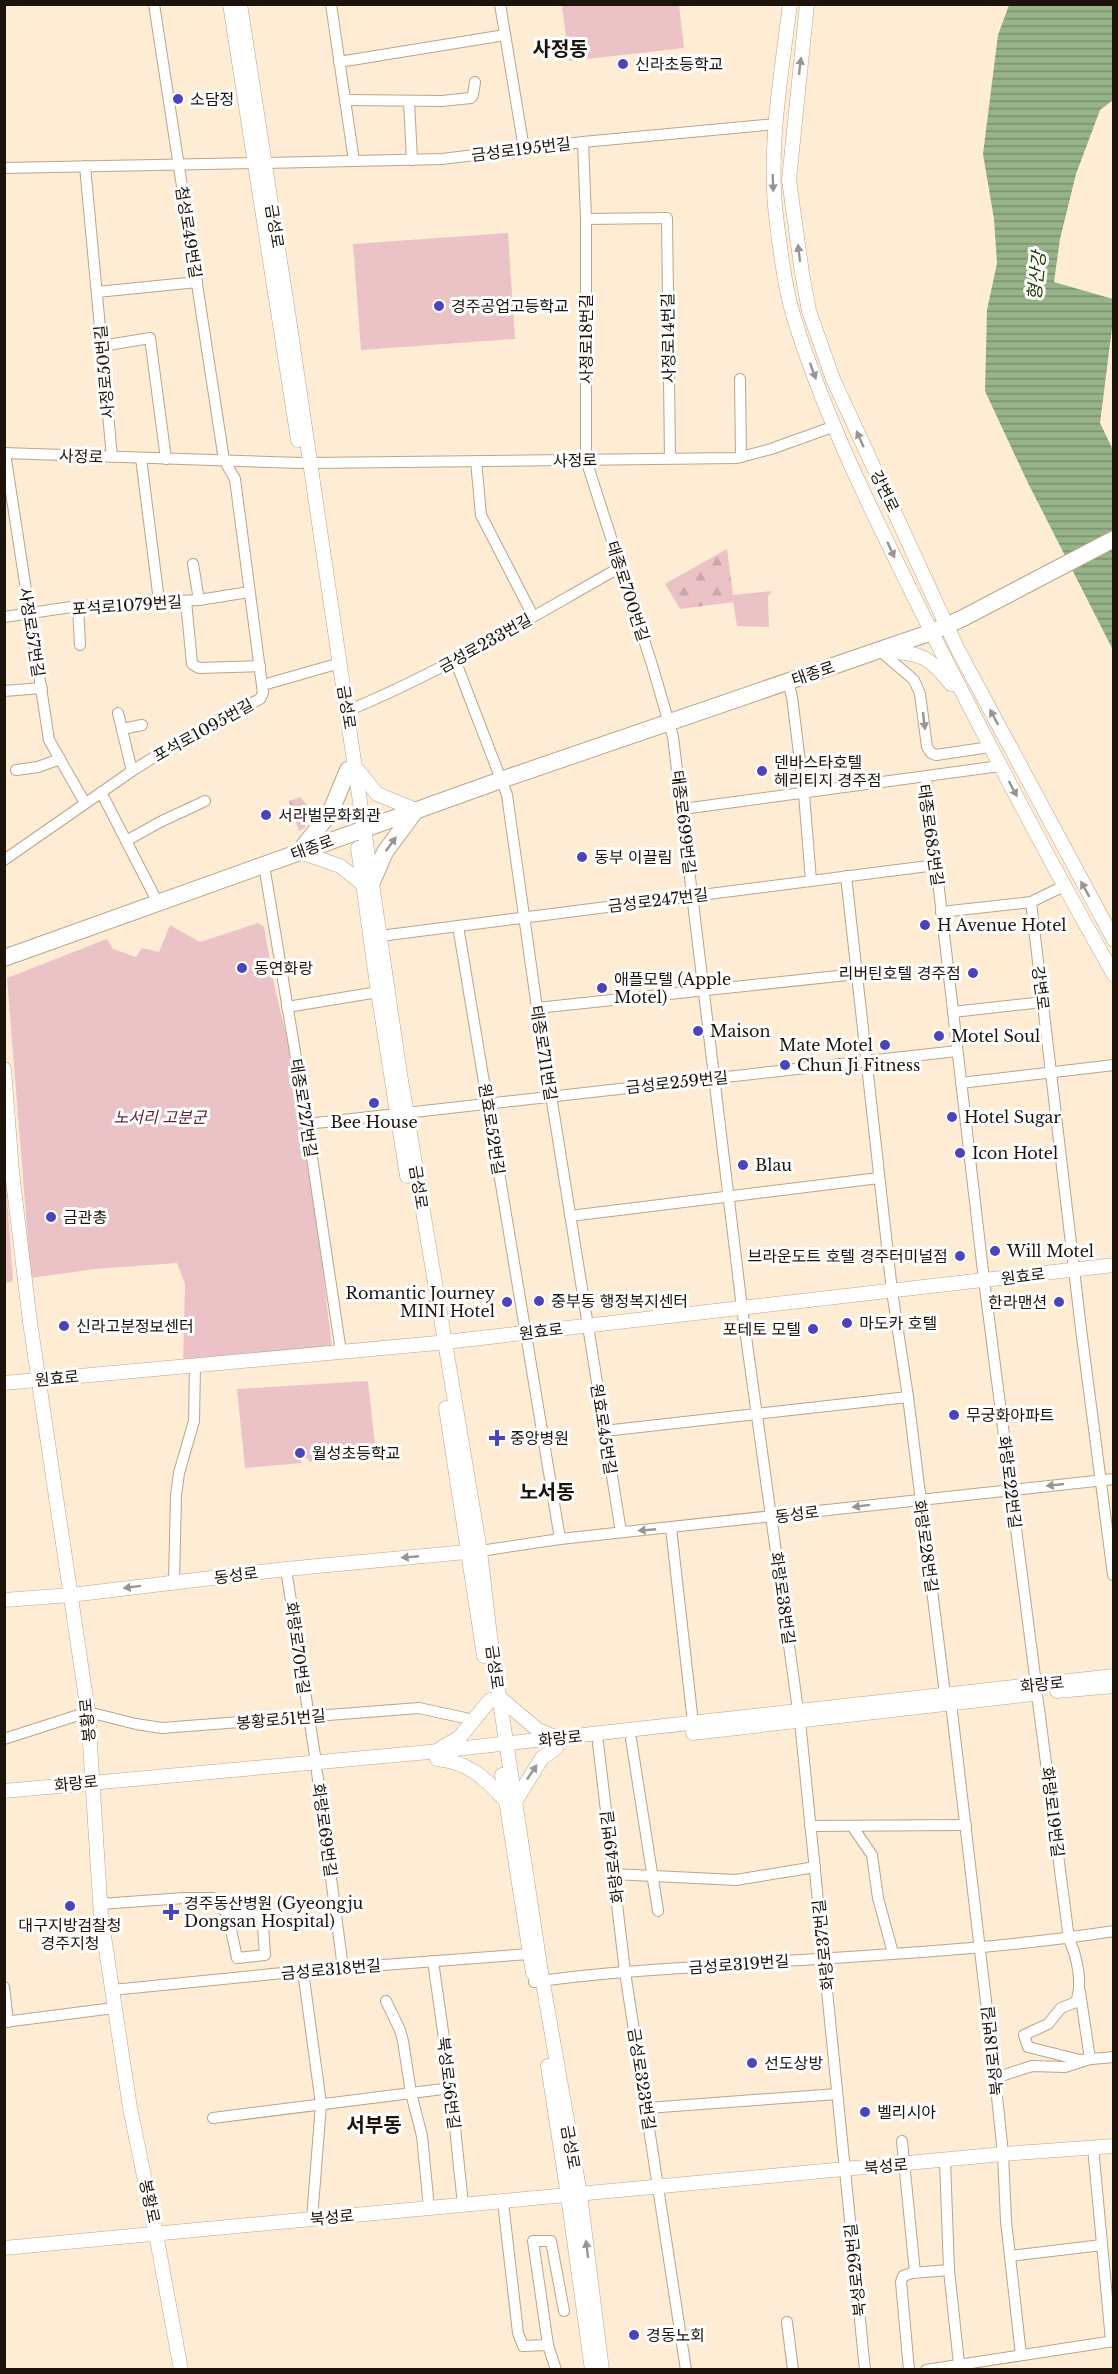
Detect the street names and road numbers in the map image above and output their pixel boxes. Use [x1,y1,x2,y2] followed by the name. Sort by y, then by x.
[470,133,572,165] street label: 금성로195번길
[172,184,206,280] street label: 첨성로49번길
[262,203,288,250] street label: 금성로
[657,293,679,383] street label: 사정로14번길
[576,294,596,384] street label: 사정로18번길
[90,324,118,420] street label: 사정로50번길
[59,445,104,467] street label: 사정로
[553,450,598,470] street label: 사정로
[866,467,904,515] street label: 강변로
[602,538,654,644] street label: 태종로700번길
[15,586,49,678] street label: 사정로57번길
[71,591,183,619] street label: 포석로1079번길
[435,609,535,677] street label: 금성로233번길
[789,656,837,690] street label: 태종로
[334,684,360,731] street label: 금성로
[149,694,257,766] street label: 포석로1095번길
[668,769,700,875] street label: 태종로699번길
[914,783,948,887] street label: 태종로685번길
[288,830,336,864] street label: 태종로
[607,884,709,916] street label: 금성로247번길
[1028,965,1054,1011] street label: 강변로
[527,1004,561,1102] street label: 태종로711번길
[286,1057,322,1159] street label: 태종로727번길
[625,1067,729,1097] street label: 금성로259번길
[475,1082,509,1176] street label: 원효로52번길
[406,1164,432,1211] street label: 금성로
[1000,1263,1046,1289] street label: 원효로
[518,1318,564,1344] street label: 원효로
[34,1366,80,1390] street label: 원효로
[587,1382,621,1476] street label: 원효로45번길
[994,1434,1026,1530] street label: 화랑로22번길
[910,1498,942,1594] street label: 화랑로28번길
[774,1501,820,1527] street label: 동성로
[767,1550,799,1646] street label: 화랑로38번길
[213,1562,259,1588] street label: 동성로
[282,1601,314,1695] street label: 화랑로70번길
[482,1644,508,1691] street label: 금성로
[1019,1672,1065,1696] street label: 화랑로
[75,1697,99,1743] street label: 봉황로
[235,1705,327,1733] street label: 봉황로51번길
[537,1726,583,1750] street label: 화랑로
[1038,1766,1068,1858] street label: 화랑로19번길
[53,1771,99,1795] street label: 화랑로
[309,1782,341,1878] street label: 화랑로69번길
[596,1810,628,1904] street label: 화랑로49번길
[808,1898,838,1992] street label: 화랑로37번길
[688,1951,790,1977] street label: 금성로319번길
[280,1955,382,1983] street label: 금성로318번길
[977,2005,1007,2097] street label: 북성로18번길
[624,2026,660,2132] street label: 금성로323번길
[433,2036,465,2130] street label: 북성로56번길
[557,2124,585,2171] street label: 금성로
[863,2154,909,2178] street label: 북성로
[136,2177,164,2225] street label: 봉황로
[309,2205,355,2229] street label: 북성로
[840,2222,870,2318] street label: 북성로29번길

